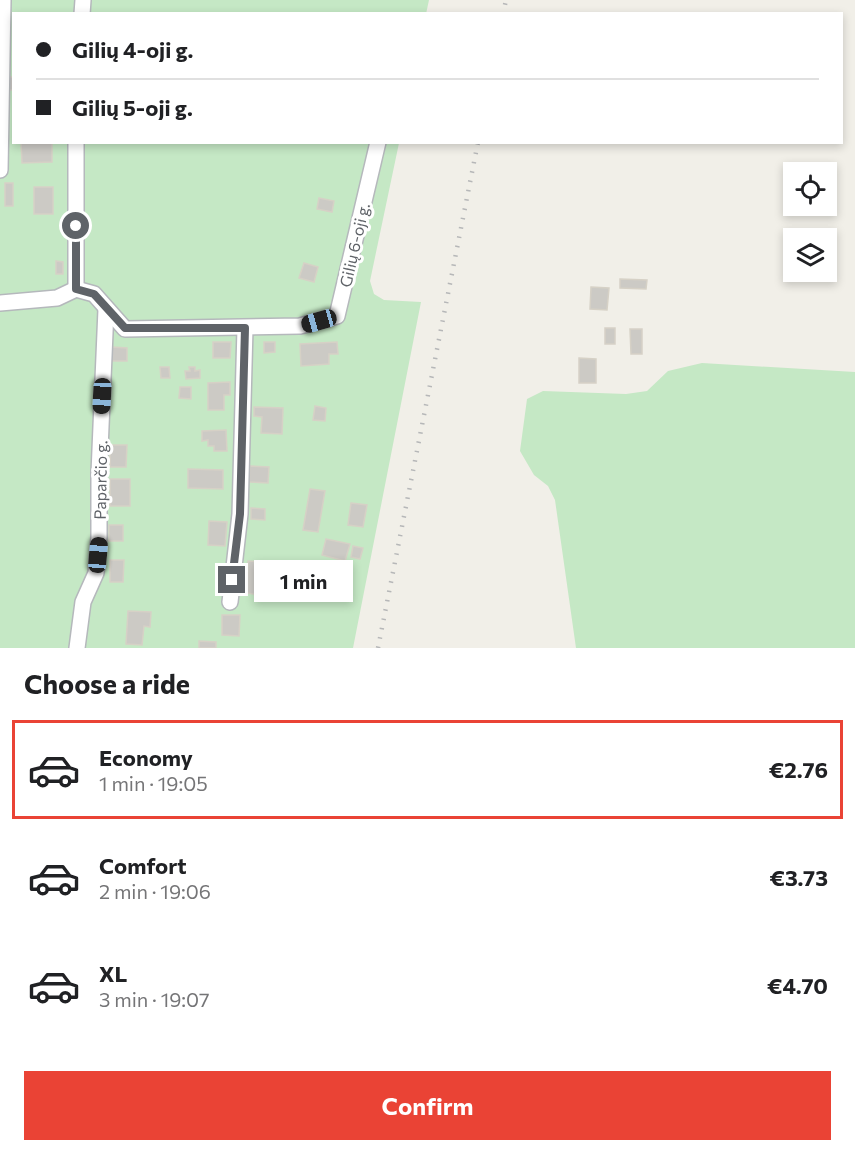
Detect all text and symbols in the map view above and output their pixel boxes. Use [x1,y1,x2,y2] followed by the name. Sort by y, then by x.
[72,36,193,63] text: Gilių 4-oji g.
[72,94,193,121] text: Gilių 5-oji g.
[783,162,837,282] map controls
[783,162,837,216] button: locate
[335,201,373,289] street label: Gilių 6-oji g.
[62,212,89,239] route start
[783,228,837,282] button: layers
[299,307,339,335] car
[92,378,112,414] car
[90,440,110,520] street label: Paparčio g.
[87,536,109,574] car
[253,559,352,601] callout: 1 min
[218,566,245,593] route end
[280,569,327,593] text: 1 min
[24,667,190,700] text: Choose a ride
[27,743,81,797] icon: car
[99,744,193,771] text: Economy
[769,756,828,783] text: €2.76
[99,771,208,795] text: 1 min · 19:05
[27,851,81,905] icon: car
[99,852,187,879] text: Comfort
[769,864,828,891] text: €3.73
[99,879,211,903] text: 2 min · 19:06
[27,959,81,1013] icon: car
[99,960,127,987] text: XL
[767,972,828,999] text: €4.70
[99,987,210,1011] text: 3 min · 19:07
[24,1071,831,1140] button: Confirm

